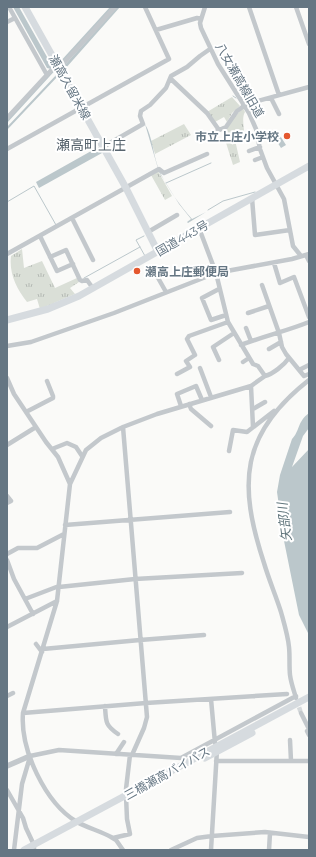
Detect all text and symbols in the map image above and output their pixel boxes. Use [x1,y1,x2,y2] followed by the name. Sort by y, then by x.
[213,40,267,120] street label: 八女瀬高線旧道
[46,52,94,122] street label: 瀬高久留米線
[195,129,279,144] place label: 市立上庄小学校
[282,131,292,141] marker: 市立上庄小学校
[56,136,126,154] district label: 瀬高町上庄
[153,217,211,259] street label: 国道443号
[145,264,229,279] place label: 瀬高上庄郵便局
[132,266,142,276] marker: 瀬高上庄郵便局
[273,500,294,542] water label: 矢部川
[121,743,213,803] street label: 三橋瀬高バイパス

